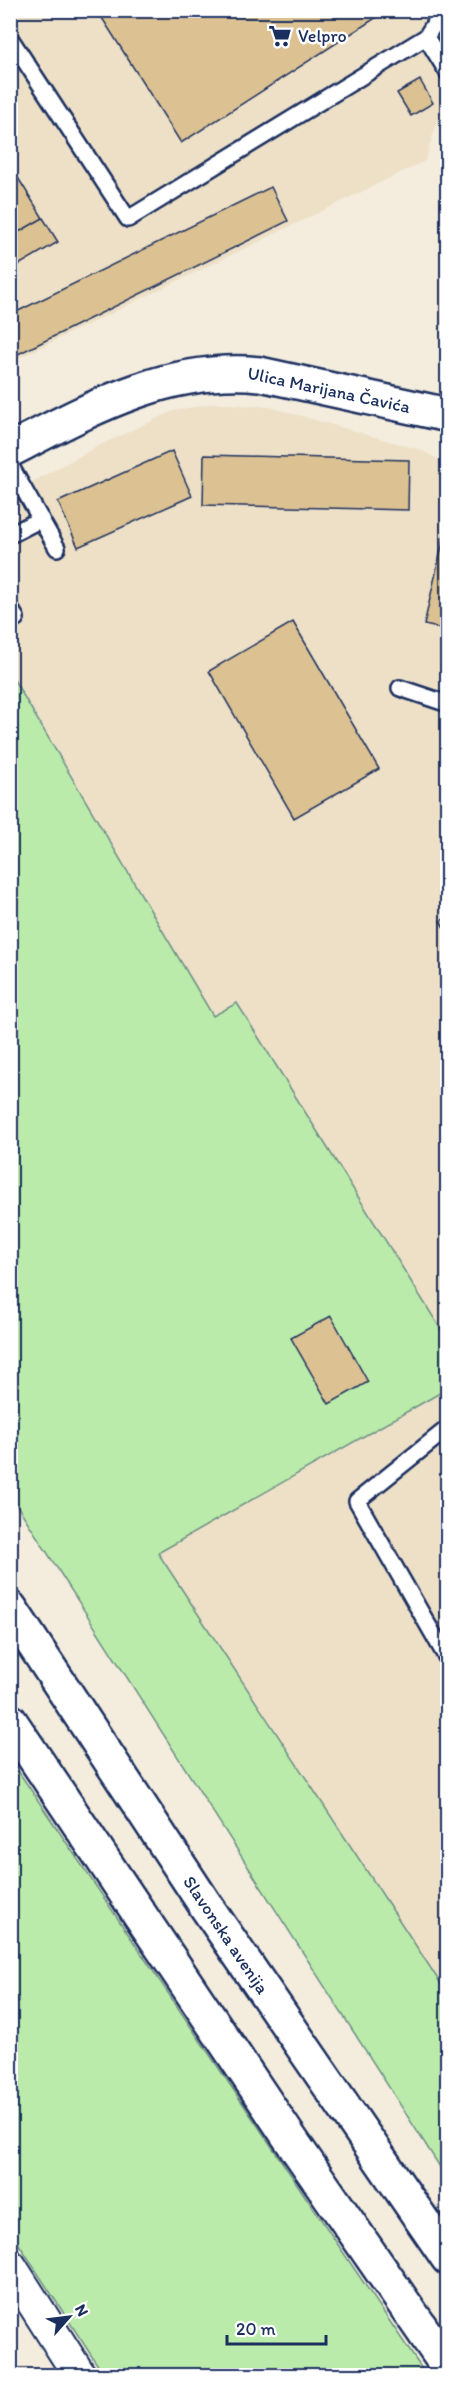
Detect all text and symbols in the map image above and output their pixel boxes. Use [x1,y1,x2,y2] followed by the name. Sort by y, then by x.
[267,23,293,49] supermarket icon: Velpro
[298,25,347,47] place label: Velpro
[246,362,413,418] street label: Ulica Marijana Čavića
[178,1872,274,1999] street label: Slavonska avenija
[39,2287,99,2347] north arrow
[71,2301,93,2319] text: N
[227,2308,326,2346] scale bar
[236,2318,276,2340] text: 20 m

